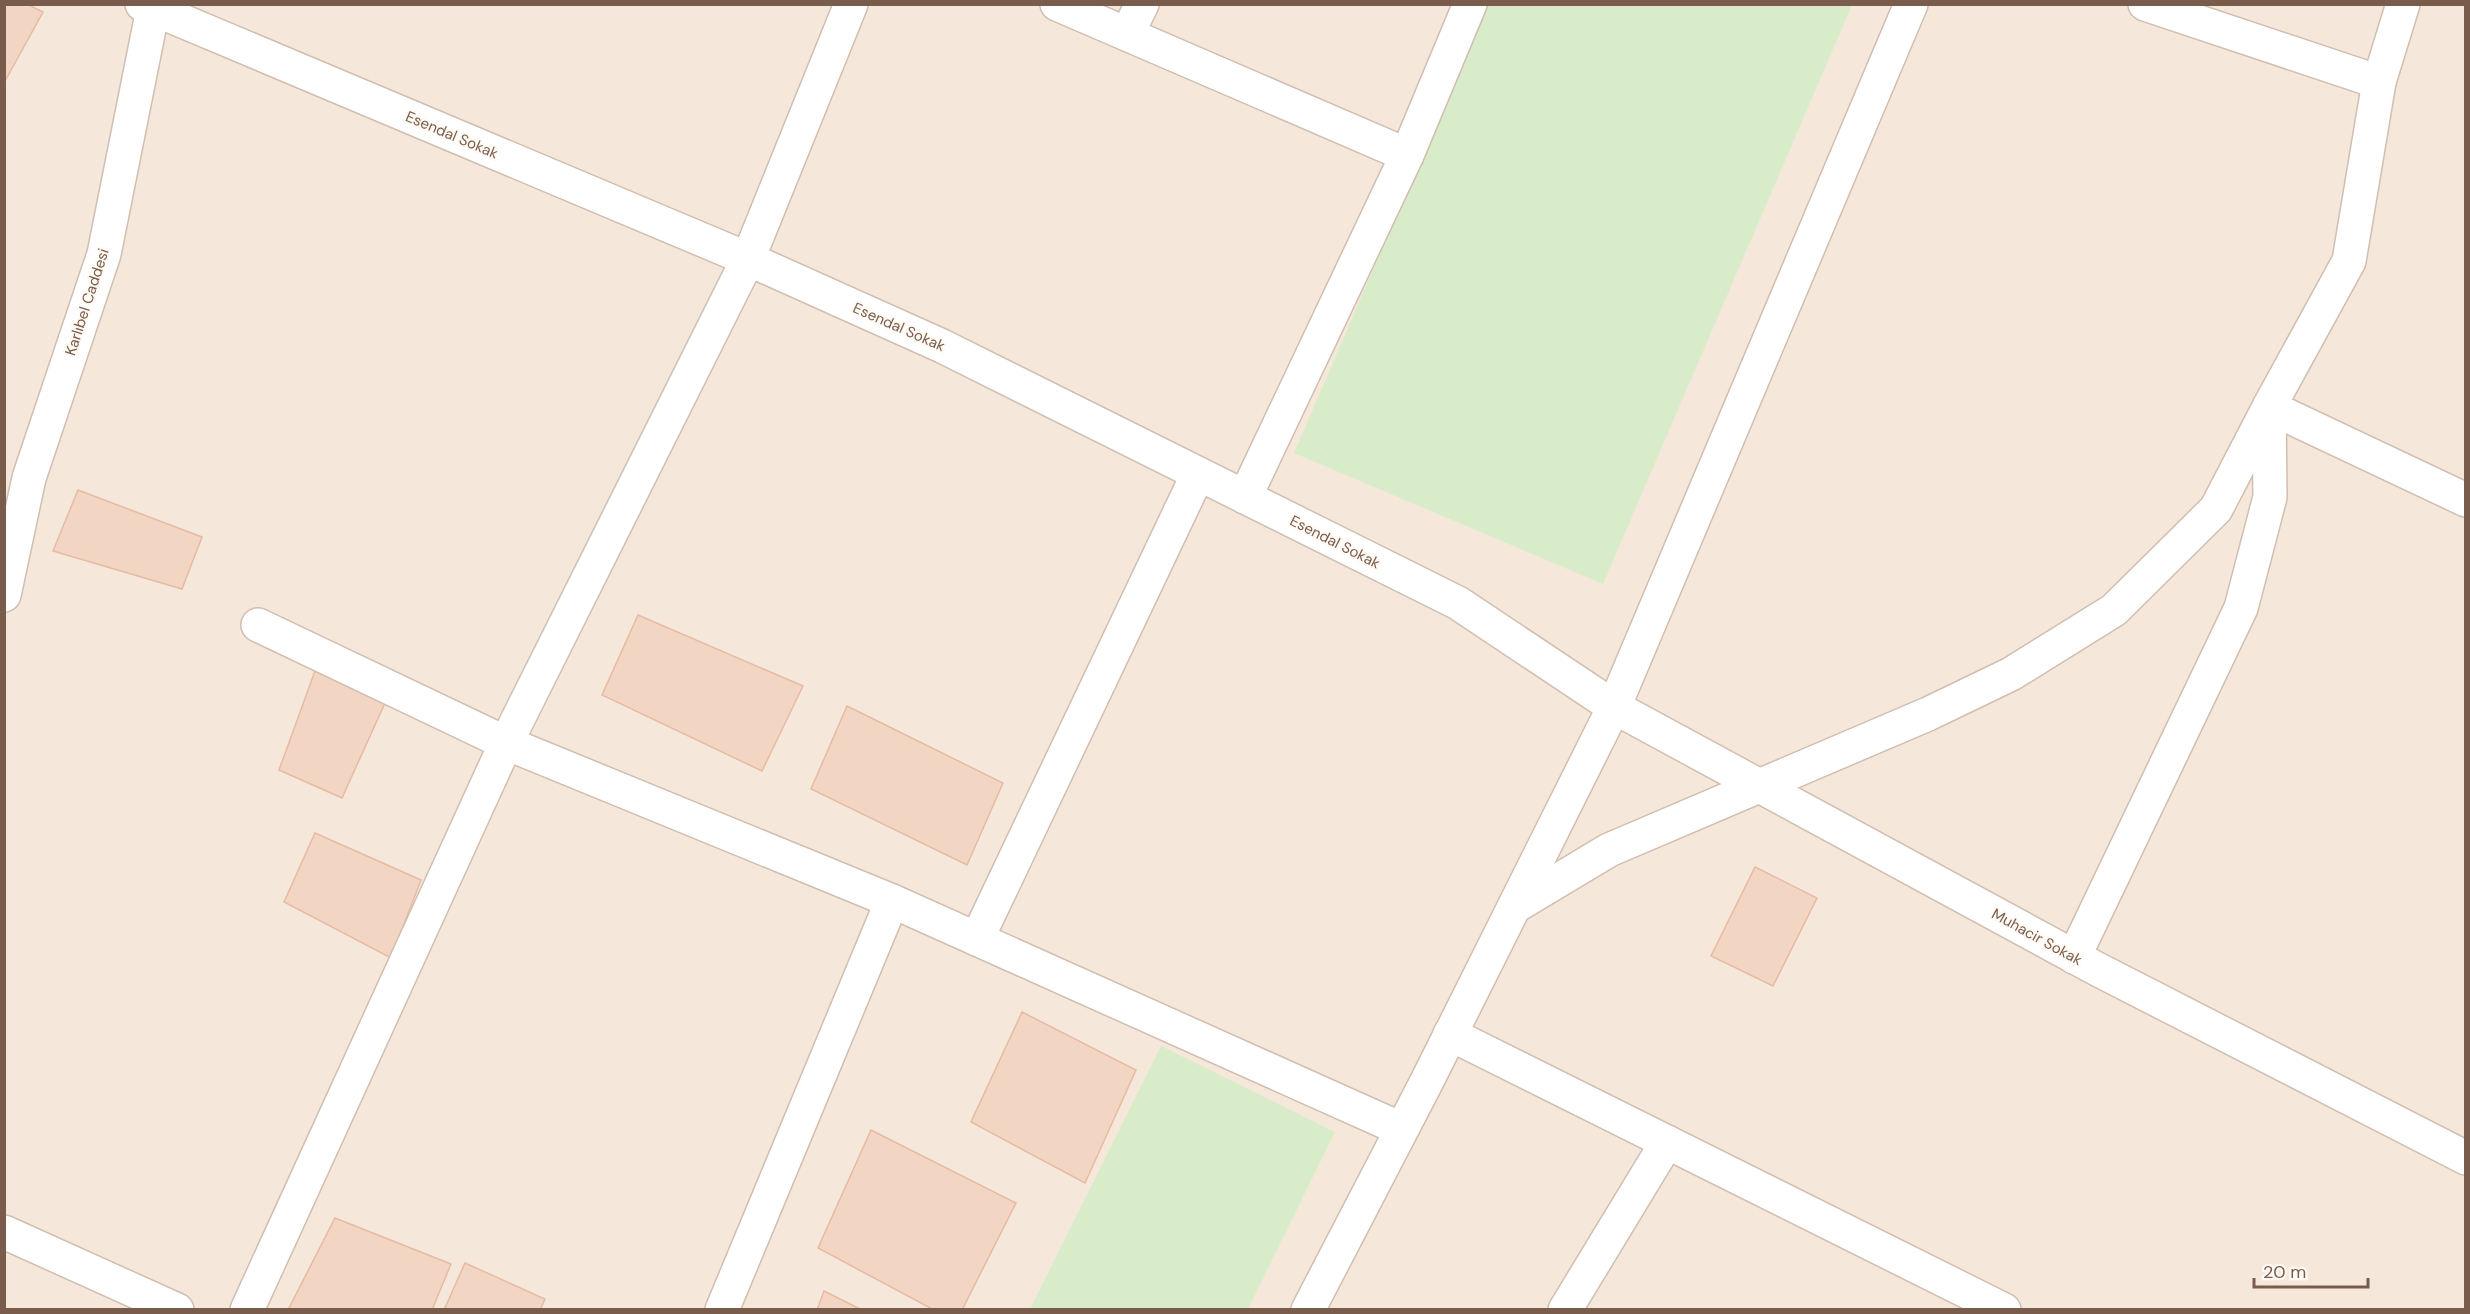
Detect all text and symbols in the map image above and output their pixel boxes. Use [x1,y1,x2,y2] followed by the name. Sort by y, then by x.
[403,106,502,164] street label: Esendal Sokak
[60,246,114,358] street label: Karlıbel Caddesi
[850,298,949,356] street label: Esendal Sokak
[1286,511,1384,574] street label: Esendal Sokak
[1988,904,2086,970] street label: Muhacir Sokak
[2254,1251,2368,1289] scale bar
[2263,1260,2306,1284] text: 20 m

